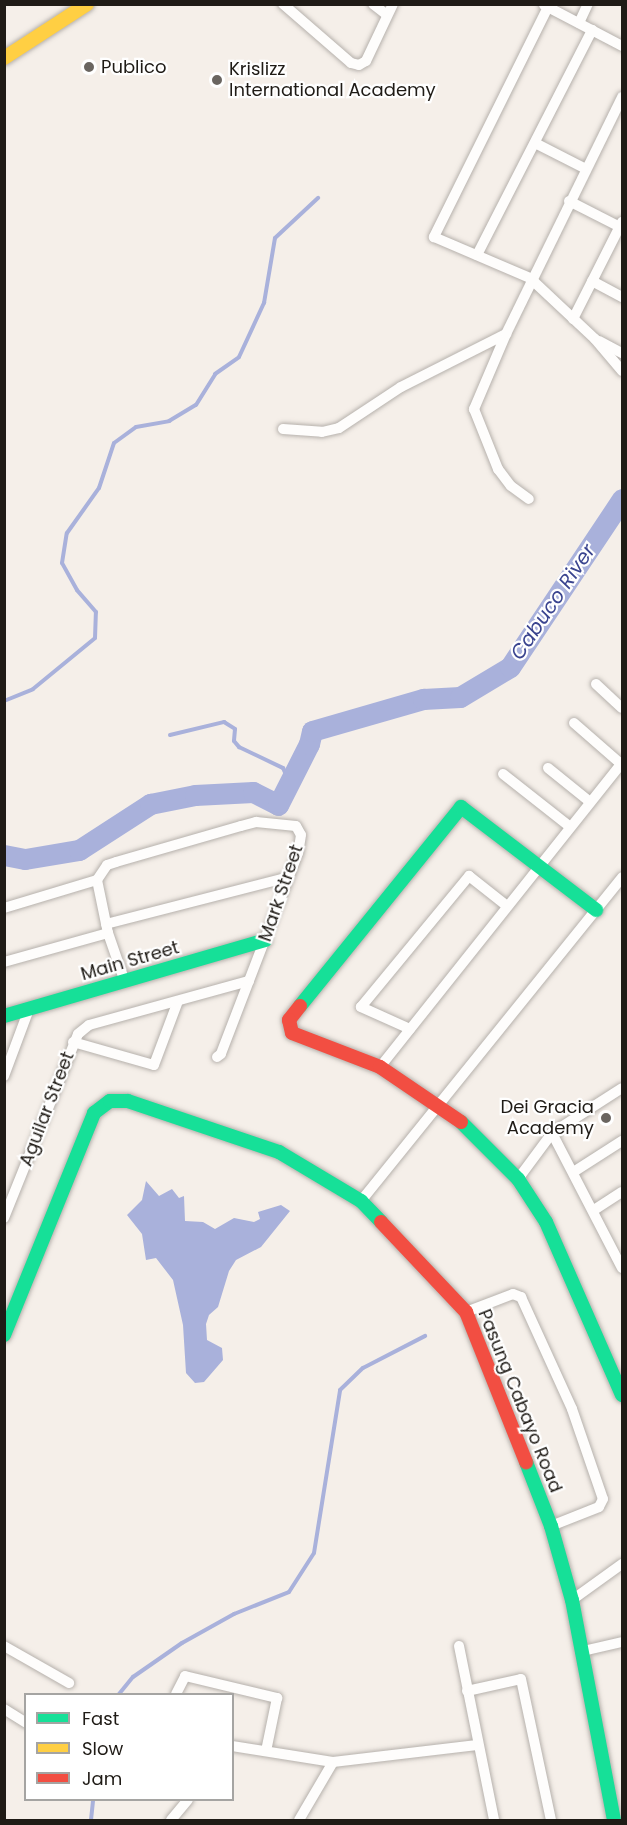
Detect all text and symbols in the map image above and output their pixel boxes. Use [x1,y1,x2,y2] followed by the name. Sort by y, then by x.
[101,56,166,78] place label: Publico
[229,59,436,101] place label: Krislizz International Academy
[82,60,96,74] marker: Publico
[210,73,224,87] marker: Krislizz International Academy
[505,540,601,664] water label: Cabuco River
[254,842,308,944] street label: Mark Street
[78,937,182,985] street label: Main Street
[15,1049,79,1169] street label: Aguilar Street
[500,1097,594,1140] place label: Dei Gracia Academy
[599,1111,613,1125] marker: Dei Gracia Academy
[473,1306,567,1496] street label: Pasung Cabayo Road
[24,1693,234,1801] legend
[82,1706,119,1731] text: Fast
[82,1736,123,1761] text: Slow
[82,1766,122,1791] text: Jam

